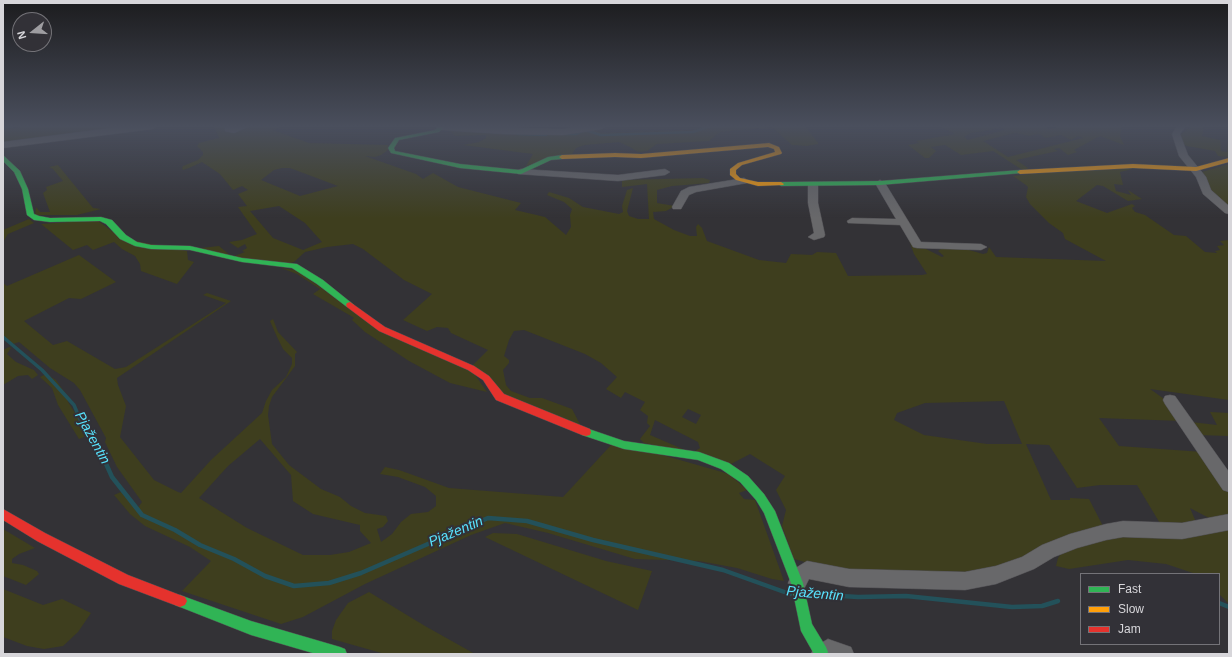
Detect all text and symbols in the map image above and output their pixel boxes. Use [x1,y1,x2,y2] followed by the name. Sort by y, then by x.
[12,12,52,52] north arrow
[15,30,28,41] text: N
[71,409,113,467] water label: Pjažentin
[426,513,486,551] water label: Pjažentin
[1080,573,1220,645] legend
[1118,582,1141,596] text: Fast
[786,583,844,605] water label: Pjažentin
[1118,602,1144,616] text: Slow
[1118,622,1141,636] text: Jam

